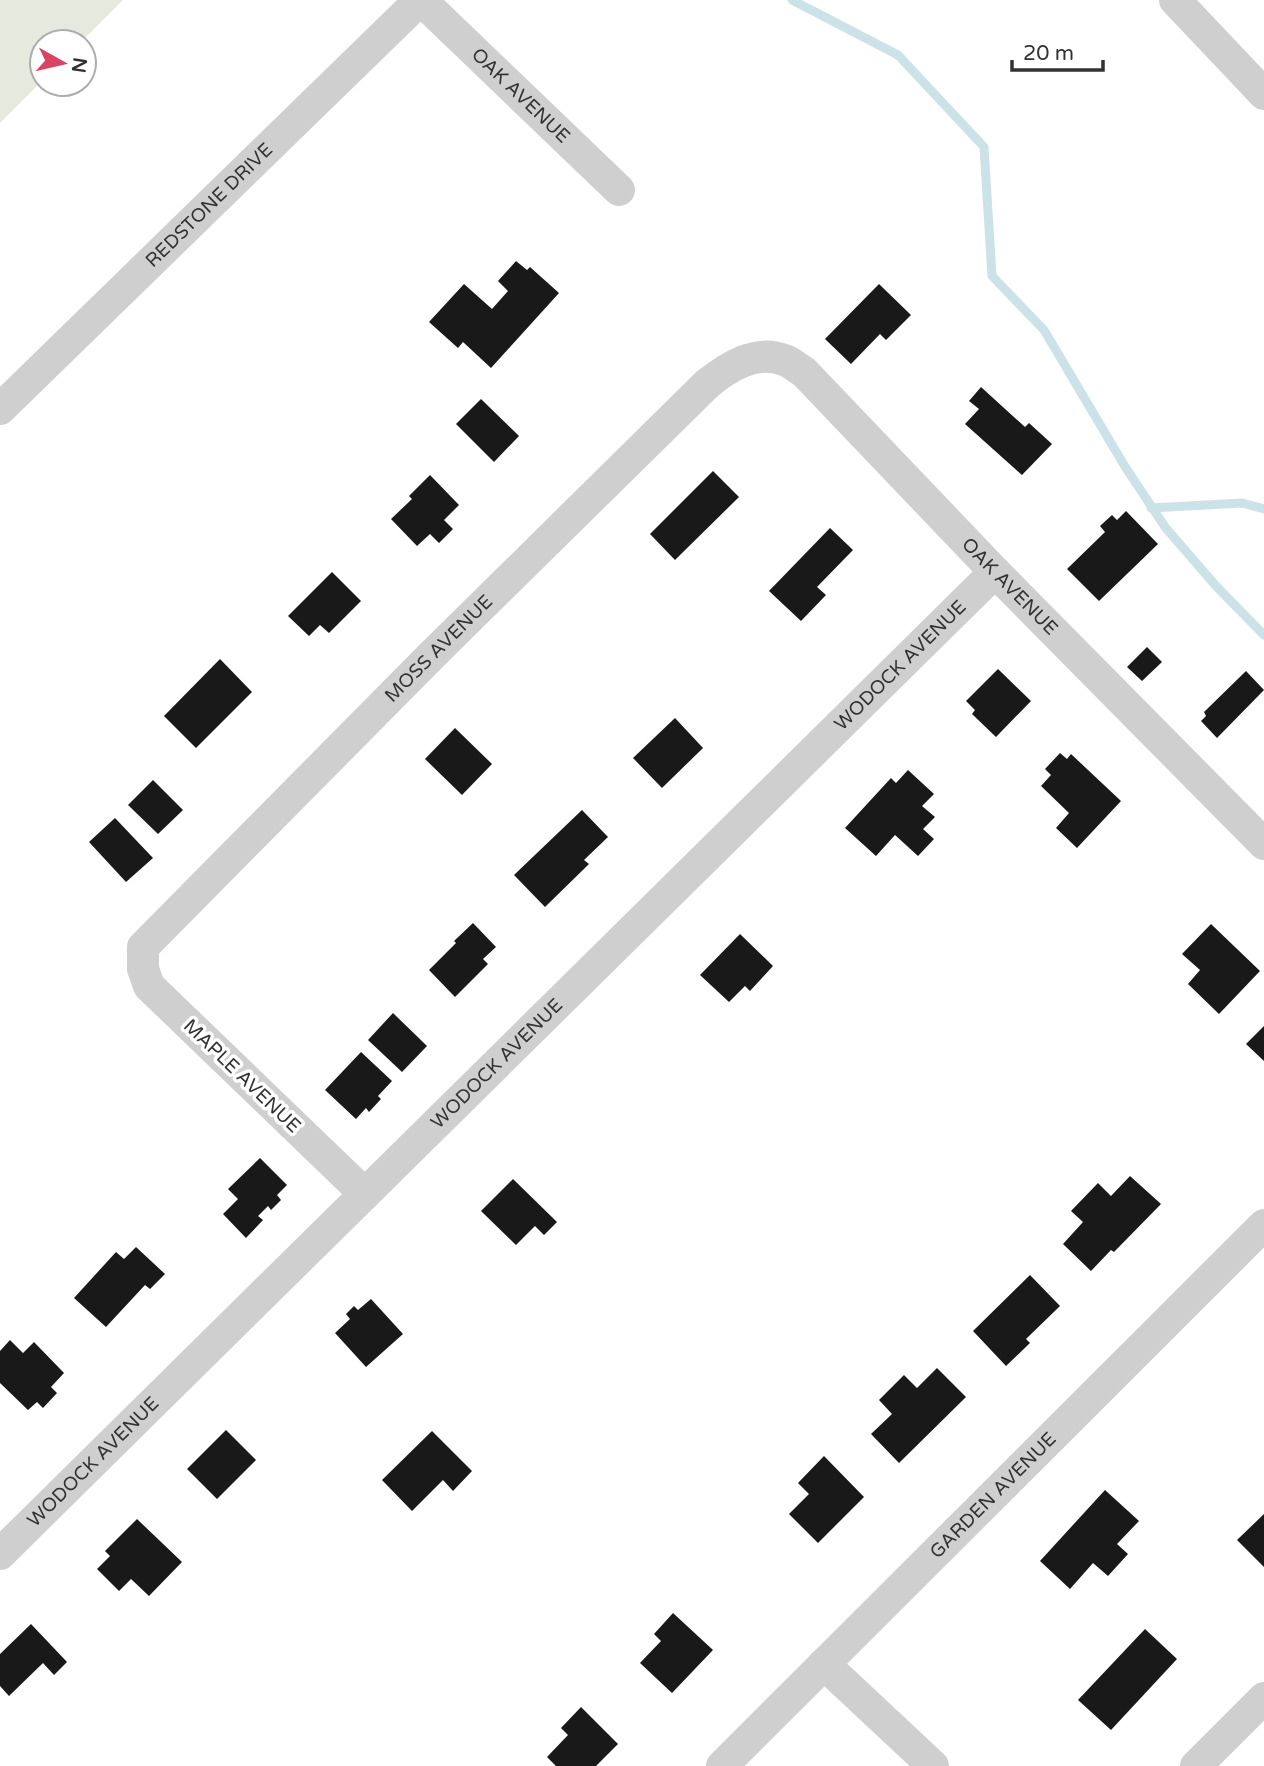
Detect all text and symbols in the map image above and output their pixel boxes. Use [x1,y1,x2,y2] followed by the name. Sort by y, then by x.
[28,28,98,98] north arrow
[1012,28,1103,72] scale bar
[1023,41,1074,66] text: 20 m
[467,43,574,148] street label: OAK AVENUE
[67,56,91,74] text: N
[141,139,277,272] street label: REDSTONE DRIVE
[957,533,1062,640] street label: OAK AVENUE
[381,591,497,707] street label: MOSS AVENUE
[830,596,971,735] street label: WODOCK AVENUE
[427,994,567,1133] street label: WODOCK AVENUE
[179,1015,305,1137] street label: MAPLE AVENUE
[23,1392,164,1532] street label: WODOCK AVENUE
[925,1428,1061,1563] street label: GARDEN AVENUE

